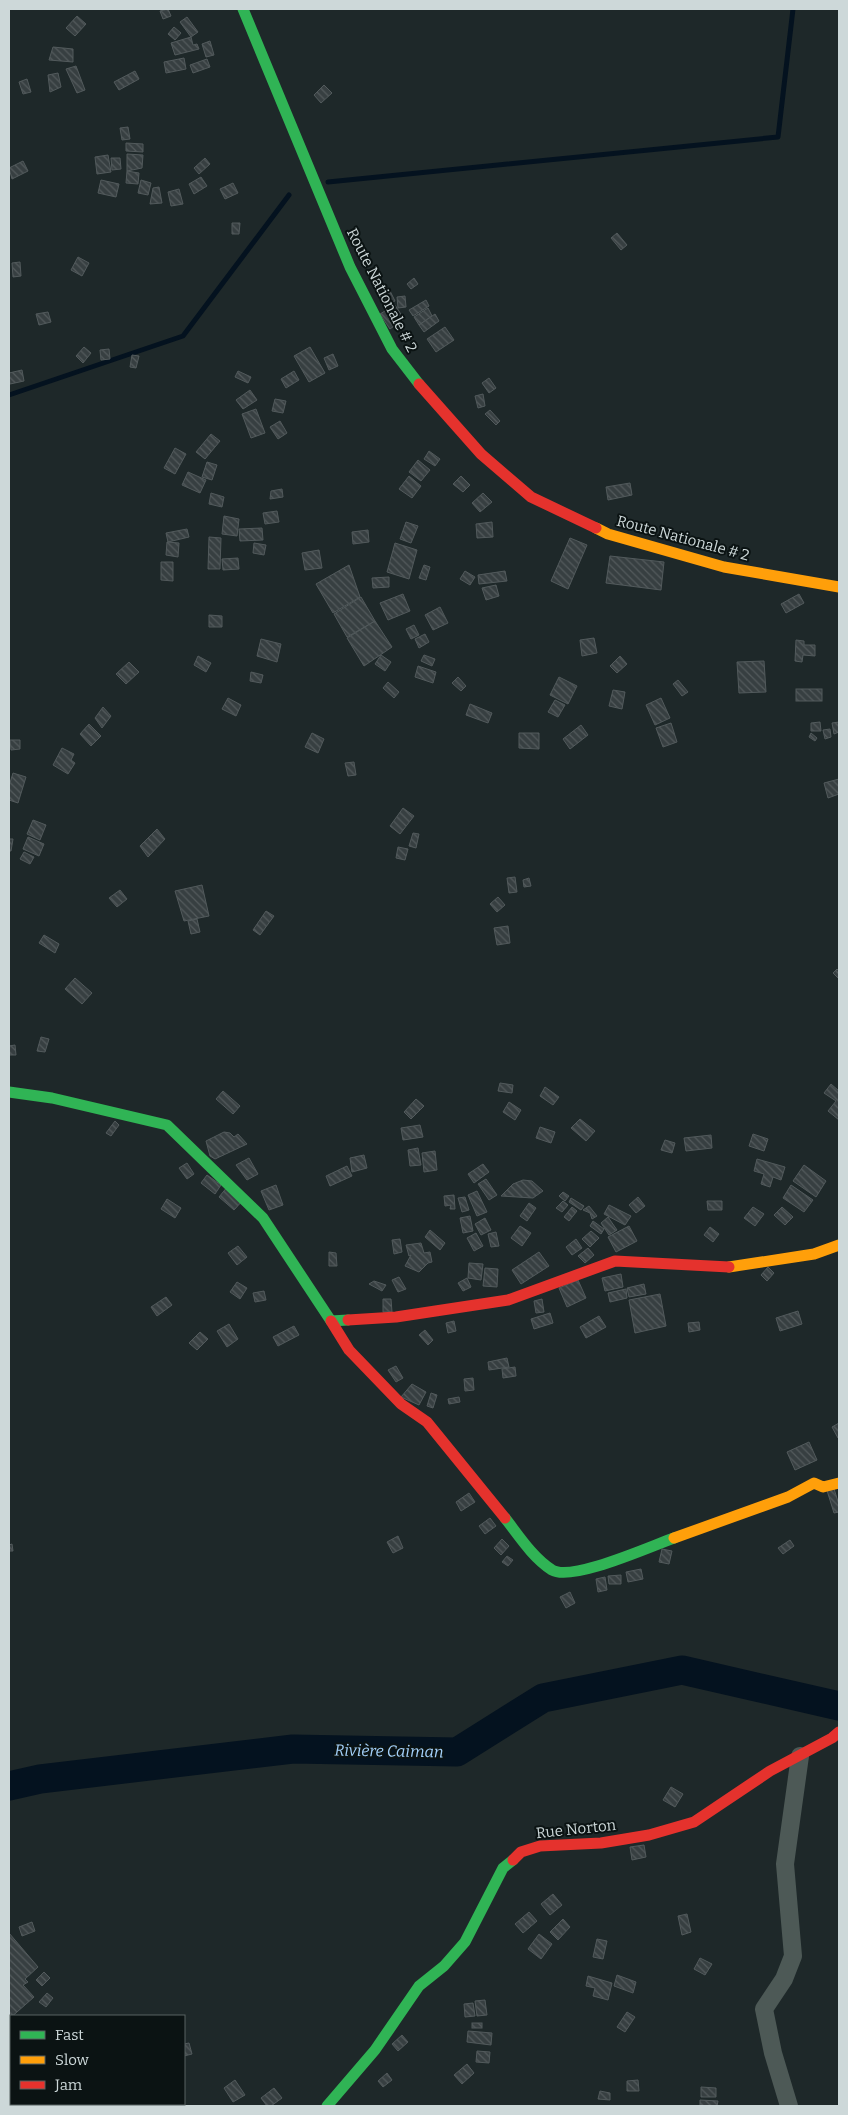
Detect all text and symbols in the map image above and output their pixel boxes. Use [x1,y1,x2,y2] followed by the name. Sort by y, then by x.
[343,225,421,355] street label: Route Nationale # 2
[615,512,751,564] street label: Route Nationale # 2
[334,1741,444,1761] water label: Rivière Caiman
[535,1816,617,1842] street label: Rue Norton
[10,2015,185,2105] legend
[55,2026,84,2044] text: Fast
[55,2051,90,2069] text: Slow
[54,2076,83,2094] text: Jam

